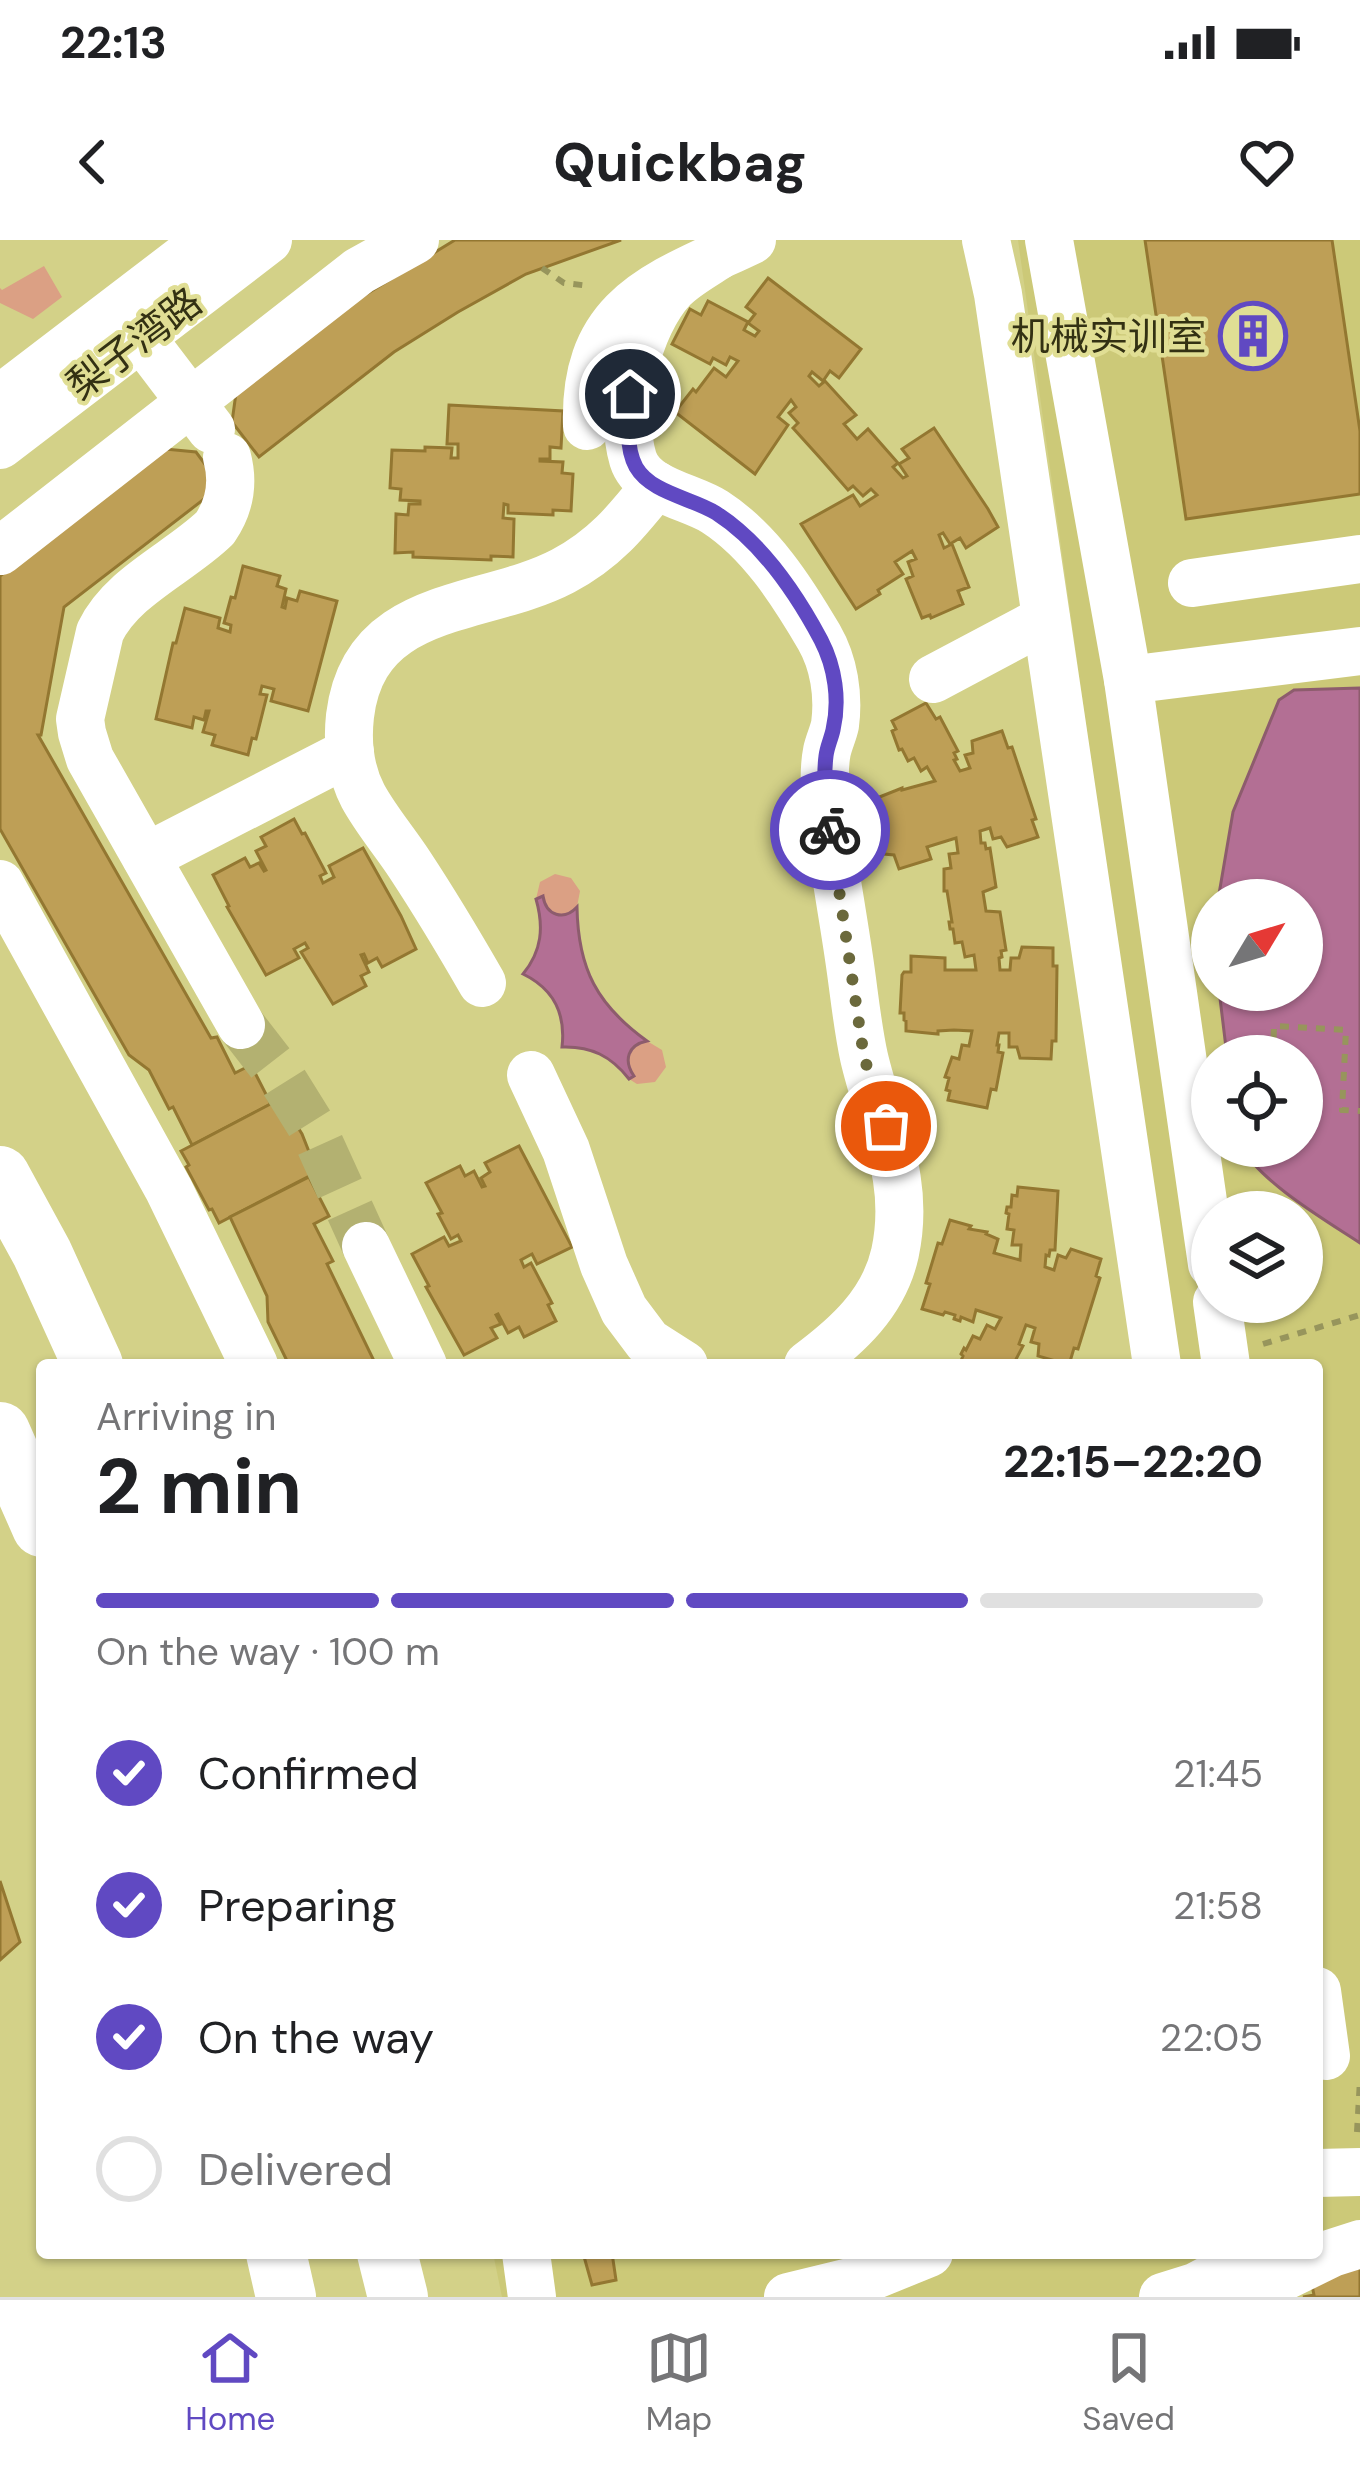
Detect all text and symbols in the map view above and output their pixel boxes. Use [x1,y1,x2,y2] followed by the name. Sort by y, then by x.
[60,13,167,72] text: 22:13
[553,127,807,198] text: Quickbag
[60,129,126,195] icon: back
[1234,129,1300,195] icon: heart
[57,276,212,411] street label: 梨子湾路
[1218,301,1288,371] building icon: 机械实训室
[1011,311,1206,362] place label: 机械实训室
[579,343,681,445] pin
[597,361,663,427] icon: home
[770,770,890,890] courier
[797,797,863,863] icon: bike
[1191,879,1323,1011] north arrow
[1191,879,1323,1323] map controls
[1191,1035,1323,1167] button: locate
[835,1075,937,1177] pin
[853,1093,919,1159] icon: bag
[1191,1191,1323,1323] button: layers
[96,1391,276,1442] text: Arriving in
[1003,1432,1263,1491] text: 22:15–22:20
[96,1436,302,1537] text: 2 min
[96,1626,440,1677] text: On the way · 100 m
[96,1740,162,1806] icon: check
[198,1744,419,1803] text: Confirmed
[1173,1748,1263,1799] text: 21:45
[96,1872,162,1938] icon: check
[198,1876,397,1935] text: Preparing
[1173,1880,1263,1931] text: 21:58
[96,2004,162,2070] icon: check
[198,2008,434,2067] text: On the way
[1160,2012,1263,2063] text: 22:05
[198,2140,393,2199] text: Delivered
[185,2325,275,2440] tab: Home
[646,2325,712,2440] tab: Map
[1082,2325,1175,2440] tab: Saved

